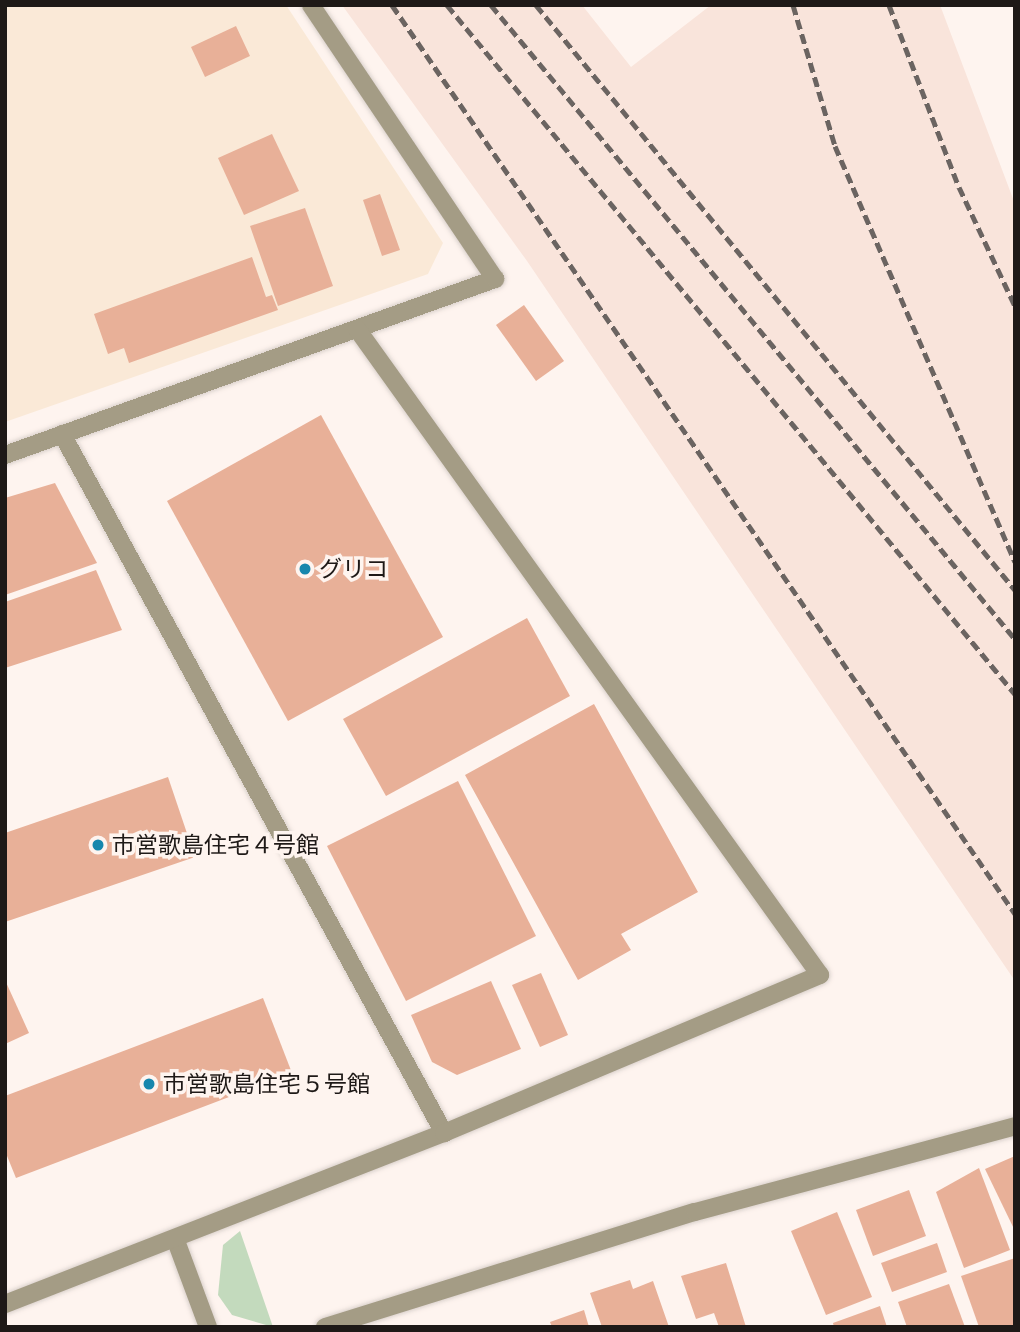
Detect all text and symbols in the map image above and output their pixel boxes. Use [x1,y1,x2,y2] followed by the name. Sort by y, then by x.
[319,555,388,583] place label: グリコ
[297,561,313,577] marker: グリコ
[112,831,319,859] place label: 市営歌島住宅４号館
[90,837,106,853] marker: 市営歌島住宅４号館
[163,1070,370,1098] place label: 市営歌島住宅５号館
[141,1076,157,1092] marker: 市営歌島住宅５号館

